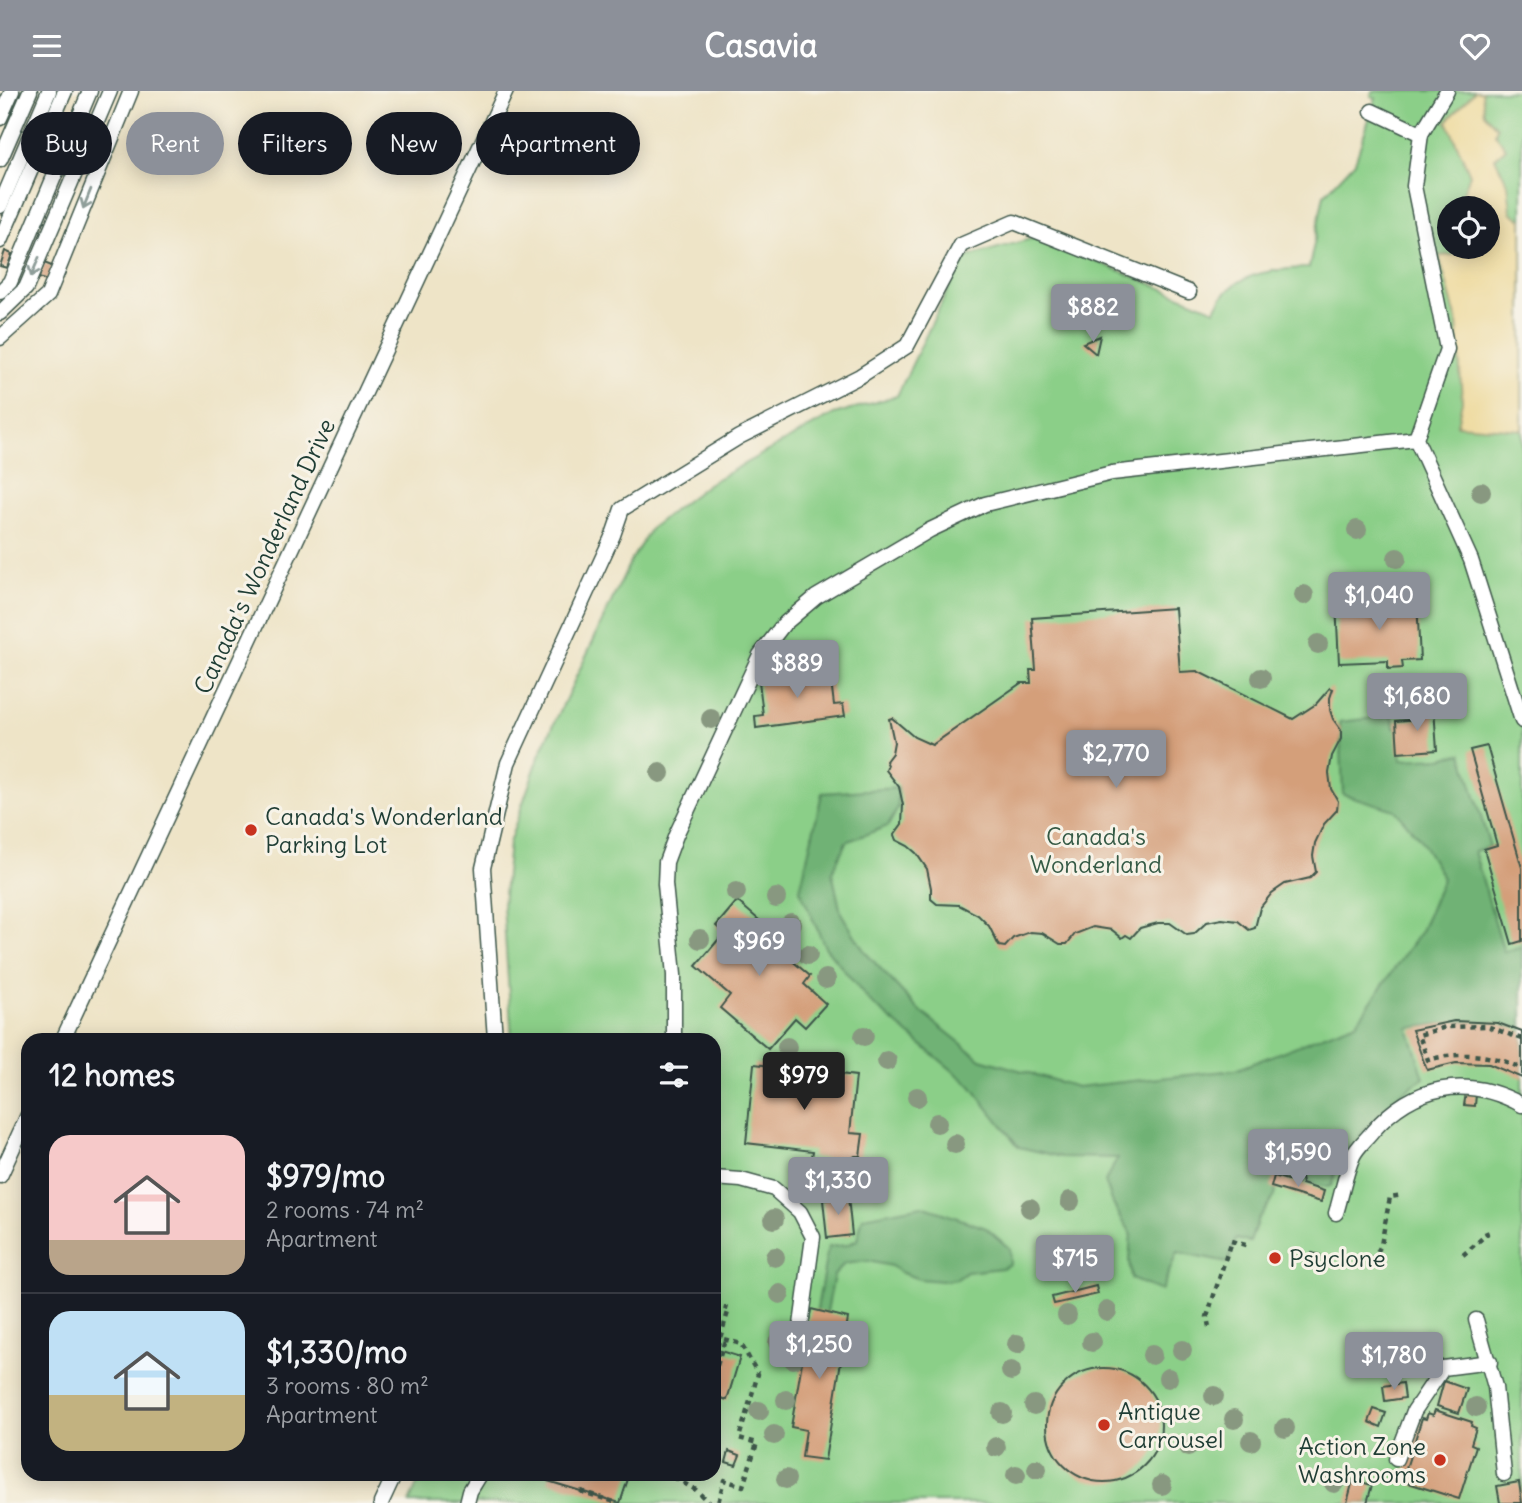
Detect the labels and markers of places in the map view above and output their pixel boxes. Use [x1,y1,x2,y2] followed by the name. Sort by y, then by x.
[1052,285,1134,344] pin: $882
[1322,573,1436,632] pin: $1,040
[756,641,838,700] pin: $889
[1360,673,1474,733] pin: $1,680
[1059,731,1173,790] pin: $2,770
[265,801,503,859] place label: Canada's Wonderland Parking Lot
[243,822,259,838] marker: Canada's Wonderland Parking Lot
[718,919,800,978] pin: $969
[763,1053,845,1112] pin: $979
[1241,1129,1355,1189] pin: $1,590
[781,1157,895,1217] pin: $1,330
[1034,1235,1116,1295] pin: $715
[1289,1243,1386,1273] place label: Psyclone
[1267,1250,1283,1266] marker: Psyclone
[762,1321,876,1381] pin: $1,250
[1337,1333,1451,1392] pin: $1,780
[1118,1396,1223,1454] place label: Antique Carrousel
[1096,1417,1112,1433] marker: Antique Carrousel
[1298,1431,1426,1489] place label: Action Zone Washrooms
[1432,1452,1448,1468] marker: Action Zone Washrooms

